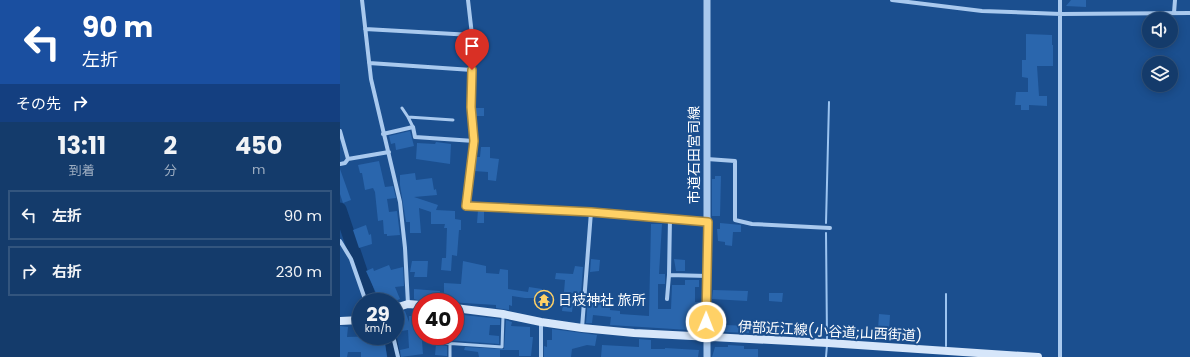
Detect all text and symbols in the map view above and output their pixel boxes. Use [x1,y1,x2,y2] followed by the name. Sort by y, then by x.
[82,8,153,47] text: 90 m
[1142,12,1178,92] map controls
[1142,12,1178,48] button: sound
[16,16,68,68] icon: left
[455,29,489,70] pin
[461,35,483,57] icon: arrive
[82,47,118,72] text: 左折
[1142,56,1178,92] button: layers
[69,92,91,114] icon: right
[16,93,61,114] text: その先
[684,106,704,204] street label: 市道石田宮司線
[58,129,106,162] text: 13:11
[164,129,177,162] text: 2
[235,129,282,162] text: 450
[252,160,265,179] text: m
[69,161,95,180] text: 到着
[164,161,177,180] text: 分
[18,204,40,226] icon: left
[52,205,82,226] text: 左折
[284,205,322,226] text: 90 m
[18,260,40,282] icon: right
[52,261,82,282] text: 右折
[276,261,322,282] text: 230 m
[533,289,555,311] temple icon: 日枝神社 旅所
[558,290,646,310] place label: 日枝神社 旅所
[412,293,464,345] speed limit sign: 40
[366,300,390,328] text: 29
[685,301,727,343] position arrow
[737,316,923,346] street label: 伊部近江線(小谷道;山西街道)
[365,321,391,336] text: km/h

